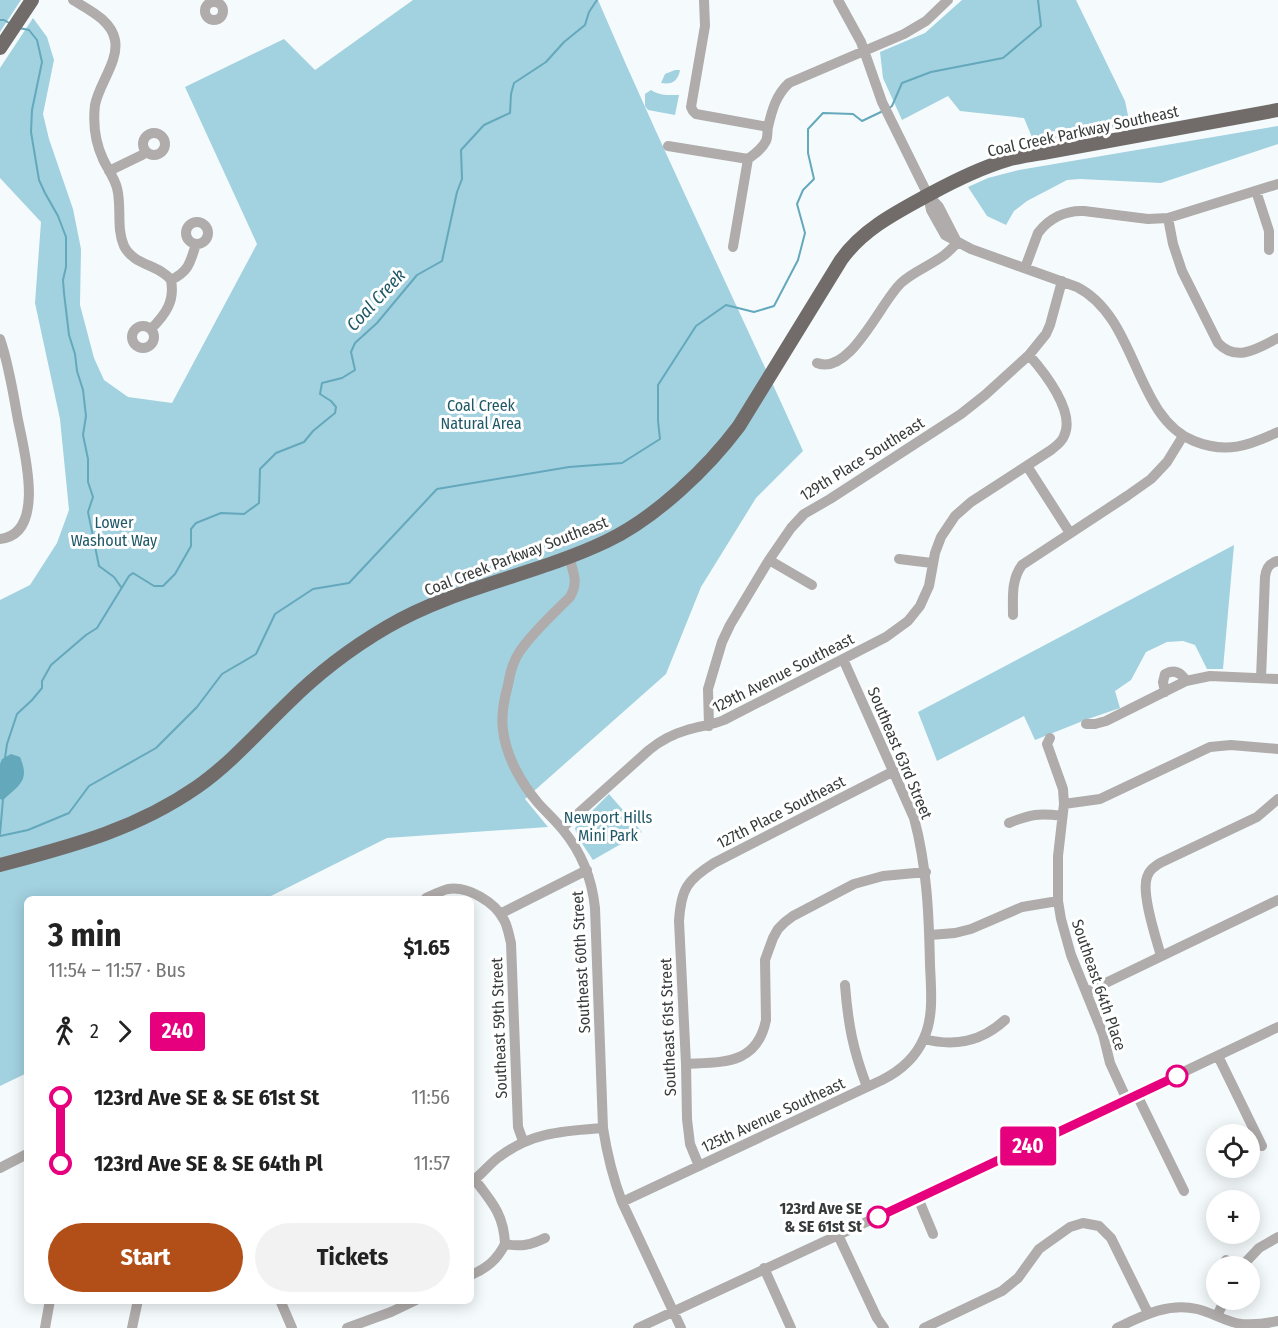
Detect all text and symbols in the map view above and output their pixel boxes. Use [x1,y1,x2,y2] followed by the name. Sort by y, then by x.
[986,101,1181,161] street label: Coal Creek Parkway Southeast
[342,264,410,336] water label: Coal Creek
[440,396,522,433] park label: Coal Creek Natural Area
[796,413,928,505] street label: 129th Place Southeast
[422,512,611,600] street label: Coal Creek Parkway Southeast
[71,513,158,550] park label: Lower Washout Way
[709,629,858,717] street label: 129th Avenue Southeast
[864,684,937,823] street label: Southeast 63rd Street
[714,771,849,853] street label: 127th Place Southeast
[564,808,652,845] park label: Newport Hills Mini Park
[568,889,594,1034] street label: Southeast 60th Street
[48,915,122,955] text: 3 min
[1068,917,1130,1053] street label: Southeast 64th Place
[404,934,450,961] text: $1.65
[487,956,511,1099] street label: Southeast 59th Street
[656,957,680,1096] street label: Southeast 61st Street
[48,958,185,982] text: 11:54 – 11:57 · Bus
[48,1015,81,1048] icon: walk
[108,1015,141,1048] icon: forward
[162,1018,193,1044] text: 240
[90,1019,99,1043] text: 2
[1166,1065,1188,1087] unlabelled marker
[698,1073,848,1157] street label: 125th Avenue Southeast
[94,1084,319,1111] text: 123rd Ave SE & SE 61st St
[411,1085,450,1109] text: 11:56
[1206,1124,1260,1310] map controls
[1206,1124,1260,1178] button: locate
[994,1126,1062,1166] line badge: 240
[1012,1133,1044,1159] text: 240
[94,1150,323,1177] text: 123rd Ave SE & SE 64th Pl
[414,1151,450,1175] text: 11:57
[1206,1190,1260,1244] button: +
[779,1199,862,1236] place label: 123rd Ave SE & SE 61st St
[867,1206,889,1228] marker: 123rd Ave SE & SE 61st St
[48,1223,243,1292] button: Start
[255,1223,450,1292] button: Tickets
[1206,1256,1260,1310] button: −

